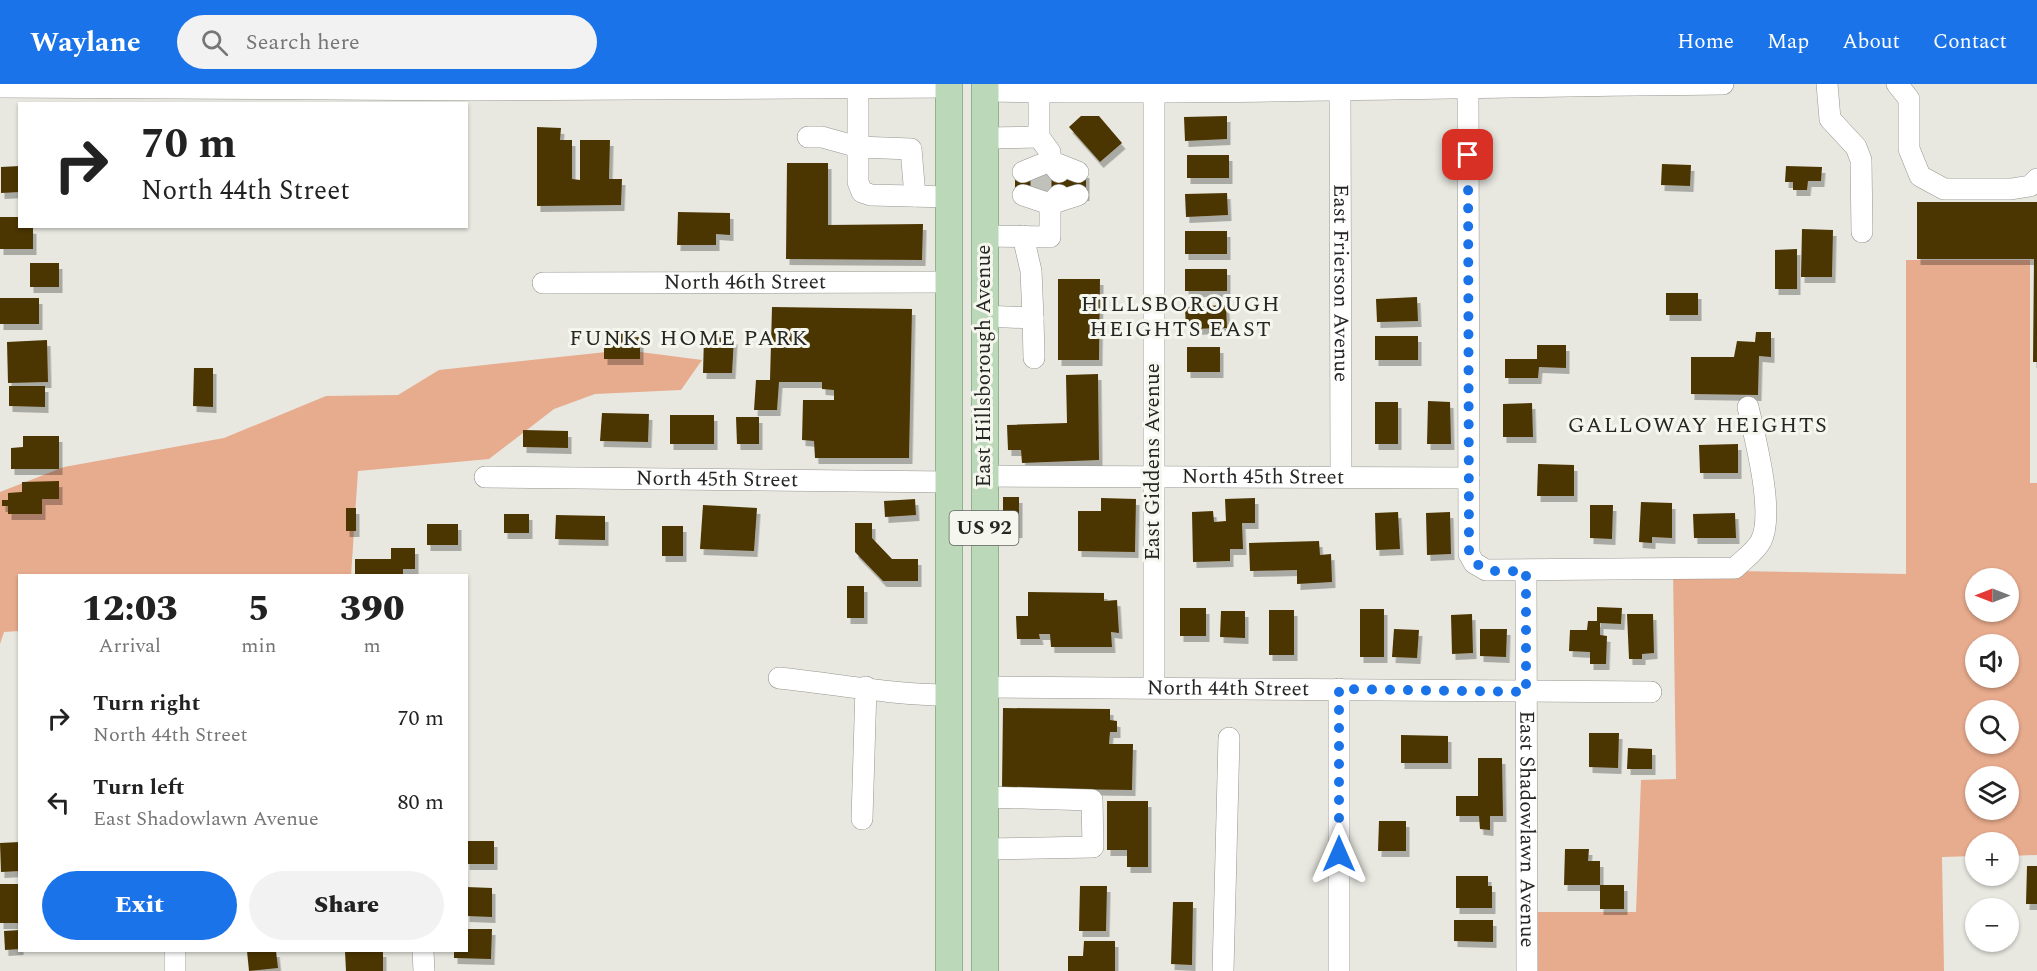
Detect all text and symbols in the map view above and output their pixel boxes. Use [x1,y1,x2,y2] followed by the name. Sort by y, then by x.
[177,15,597,69] search box
[30,21,141,64] text: Waylane
[198,26,231,59] icon: search
[246,26,360,59] text: Search here
[1677,26,1734,58] text: Home
[1767,26,1809,58] text: Map
[1842,26,1900,58] text: About
[1933,26,2007,58] text: Contact
[141,113,236,176] text: 70 m
[42,126,120,204] icon: right
[1442,129,1493,180] pin
[1451,138,1484,171] icon: arrive
[141,170,350,212] text: North 44th Street
[1324,184,1357,382] street label: East Frierson Avenue
[968,244,1000,488] street label: East Hillsborough Avenue
[664,266,826,299] street label: North 46th Street
[1081,288,1281,346] district label: HILLSBOROUGH HEIGHTS EAST
[569,322,809,355] district label: FUNKS HOME PARK
[1137,363,1169,561] street label: East Giddens Avenue
[1568,409,1828,442] district label: GALLOWAY HEIGHTS
[1182,461,1344,493] street label: North 45th Street
[636,463,798,496] street label: North 45th Street
[950,511,1018,545] road number: US 92
[1965,568,2019,622] north arrow
[1965,568,2019,952] map controls
[81,582,178,637] text: 12:03
[248,582,270,637] text: 5
[340,582,405,637] text: 390
[99,631,161,661] text: Arrival
[241,631,276,661] text: min
[364,631,381,661] text: m
[1965,634,2019,688] button: sound
[1147,672,1309,705] street label: North 44th Street
[93,687,200,720] text: Turn right
[1965,700,2019,754] button: search
[42,702,75,735] icon: right
[398,702,444,735] text: 70 m
[1510,710,1543,948] street label: East Shadowlawn Avenue
[93,720,248,750] text: North 44th Street
[1965,766,2019,820] button: layers
[93,771,185,804] text: Turn left
[42,786,75,819] icon: left
[398,786,444,819] text: 80 m
[93,804,319,834] text: East Shadowlawn Avenue
[1307,822,1371,886] position arrow
[1965,832,2019,886] button: +
[42,871,237,940] button: Exit
[249,871,444,940] button: Share
[1965,898,2019,952] button: −

